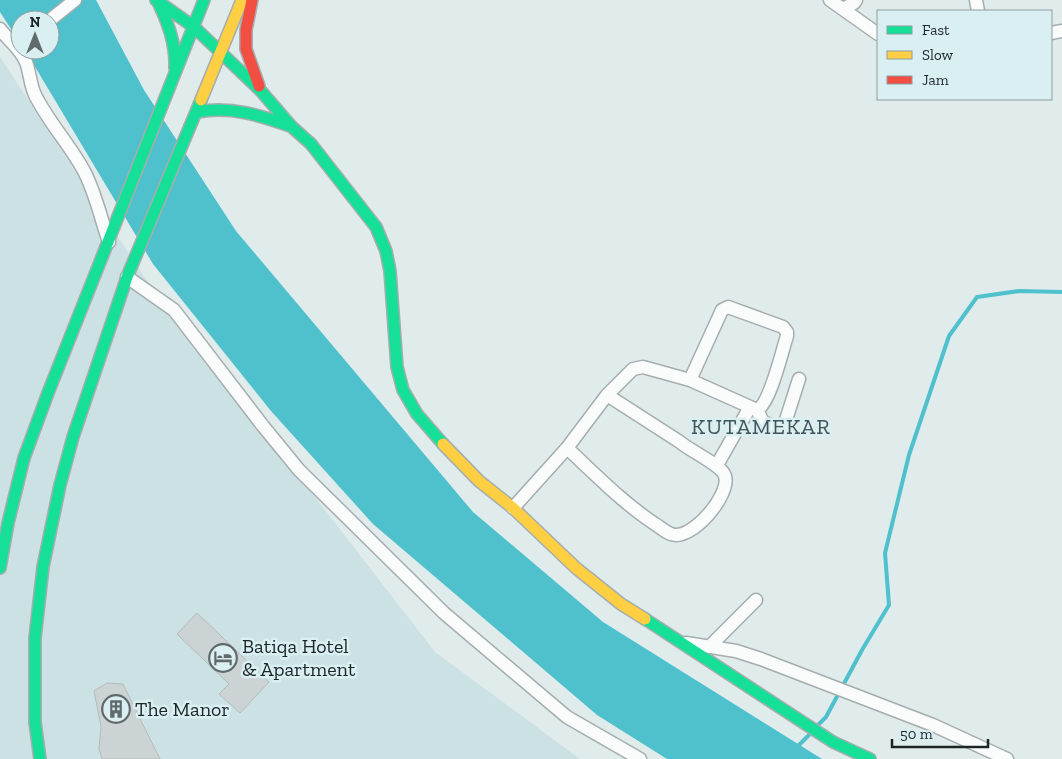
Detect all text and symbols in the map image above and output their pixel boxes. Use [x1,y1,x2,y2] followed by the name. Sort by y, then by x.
[10,10,60,60] north arrow
[877,10,1052,100] legend
[30,14,41,31] text: N
[922,21,950,39] text: Fast
[922,46,954,64] text: Slow
[922,71,949,89] text: Jam
[691,413,831,440] district label: KUTAMEKAR
[242,634,356,681] place label: Batiqa Hotel & Apartment
[208,643,238,673] hotel icon: Batiqa Hotel & Apartment
[101,694,131,724] building icon: The Manor
[135,697,230,721] place label: The Manor
[892,716,988,748] scale bar
[900,725,933,743] text: 50 m

